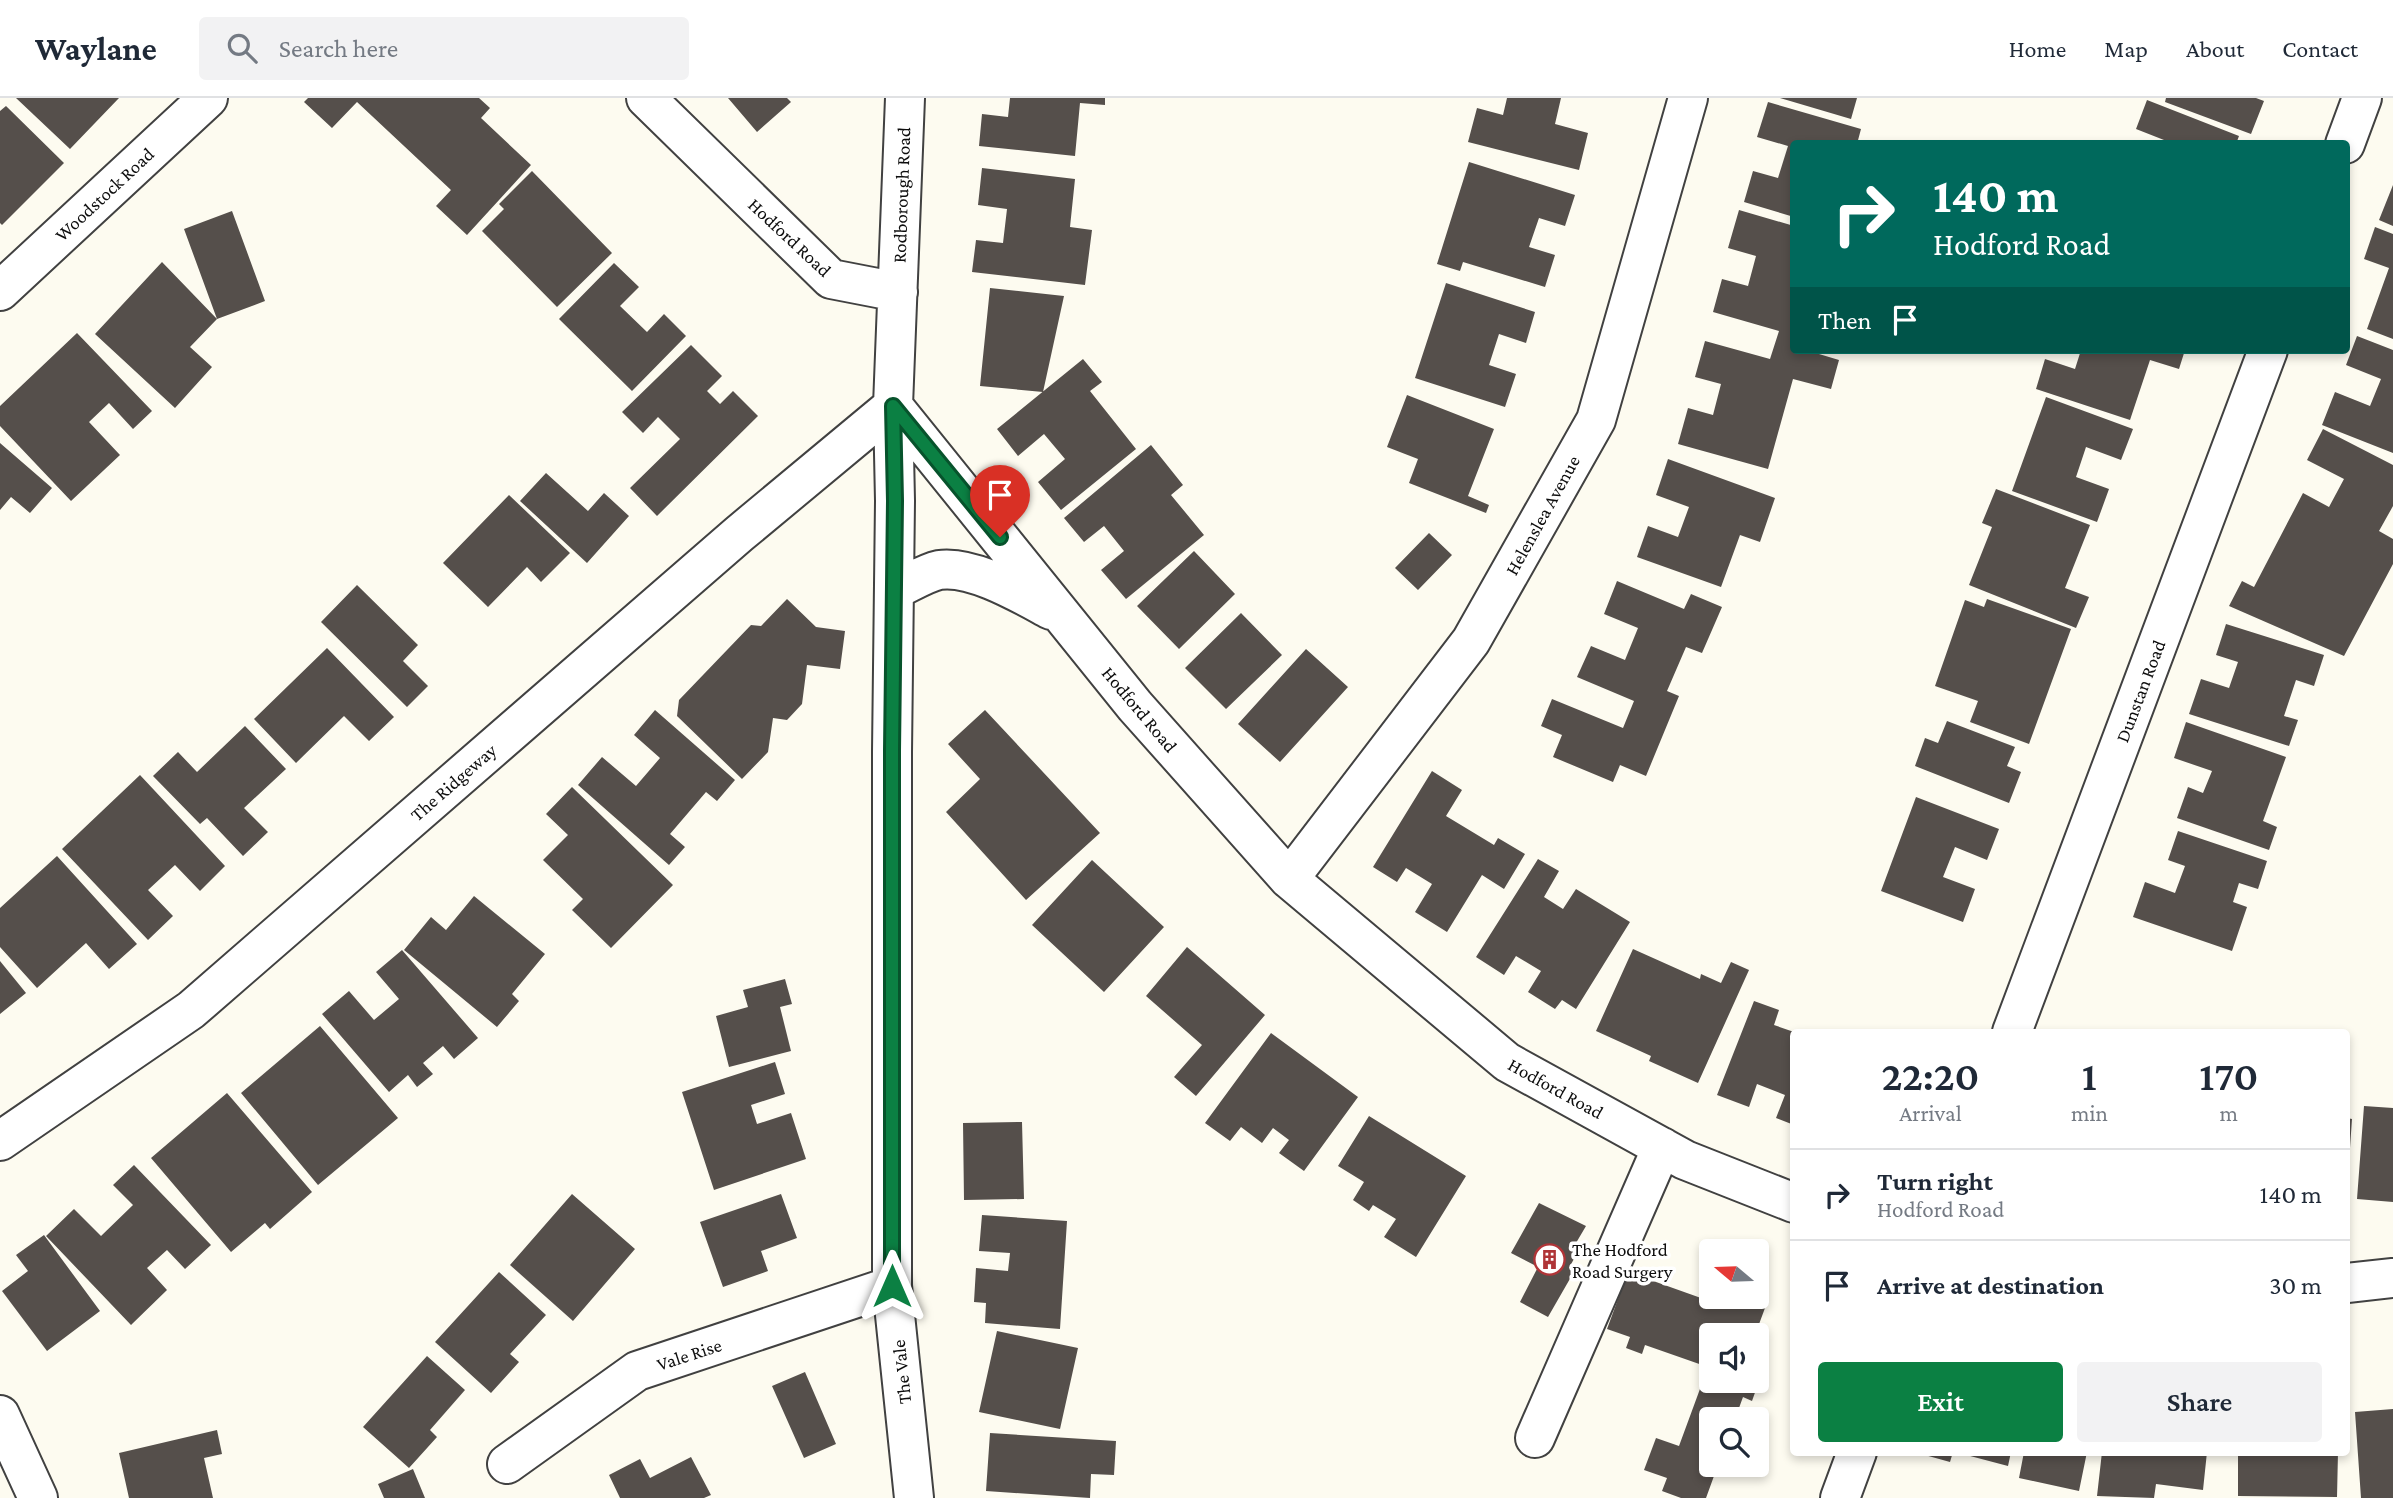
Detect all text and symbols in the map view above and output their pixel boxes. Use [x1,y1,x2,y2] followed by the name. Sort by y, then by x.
[199,17,689,80] search box
[223,29,261,67] icon: search
[35,30,157,67] text: Waylane
[279,34,398,63] text: Search here
[2009,35,2066,62] text: Home
[2104,35,2148,62] text: Map
[2186,35,2244,62] text: About
[2282,35,2358,62] text: Contact
[889,127,914,263] street label: Rodborough Road
[51,143,158,246] street label: Woodstock Road
[1818,168,1909,259] icon: right
[1933,168,2058,223] text: 140 m
[744,194,835,281] street label: Hodford Road
[1933,226,2110,262] text: Hodford Road
[1886,301,1924,339] icon: arrive
[1818,306,1872,335] text: Then
[1501,452,1584,579] street label: Helenslea Avenue
[970,465,1030,537] pin
[981,476,1019,514] icon: arrive
[2111,637,2170,745] street label: Dunstan Road
[1098,662,1181,756] street label: Hodford Road
[406,739,501,825] street label: The Ridgeway
[1882,1052,1979,1099] text: 22:20
[2082,1052,2097,1099] text: 1
[2199,1052,2258,1099] text: 170
[1505,1054,1607,1123] street label: Hodford Road
[1899,1100,1962,1126] text: Arrival
[2071,1100,2108,1126] text: min
[2220,1100,2238,1126] text: m
[1877,1167,1993,1196] text: Turn right
[1818,1176,1856,1214] icon: right
[2260,1180,2322,1209] text: 140 m
[1877,1196,2004,1222] text: Hodford Road
[1572,1239,1673,1282] place label: The Hodford Road Surgery
[1699,1239,1769,1309] north arrow
[1699,1239,1769,1477] map controls
[1532,1243,1566,1277] building icon: The Hodford Road Surgery
[855,1249,929,1323] position arrow
[1818,1267,1856,1305] icon: arrive
[1877,1271,2104,1300] text: Arrive at destination
[2269,1271,2322,1300] text: 30 m
[1699,1323,1769,1393] button: sound
[654,1334,724,1375] street label: Vale Rise
[888,1339,915,1405] street label: The Vale
[1818,1362,2063,1442] button: Exit
[2077,1362,2322,1442] button: Share
[1699,1407,1769,1477] button: search

